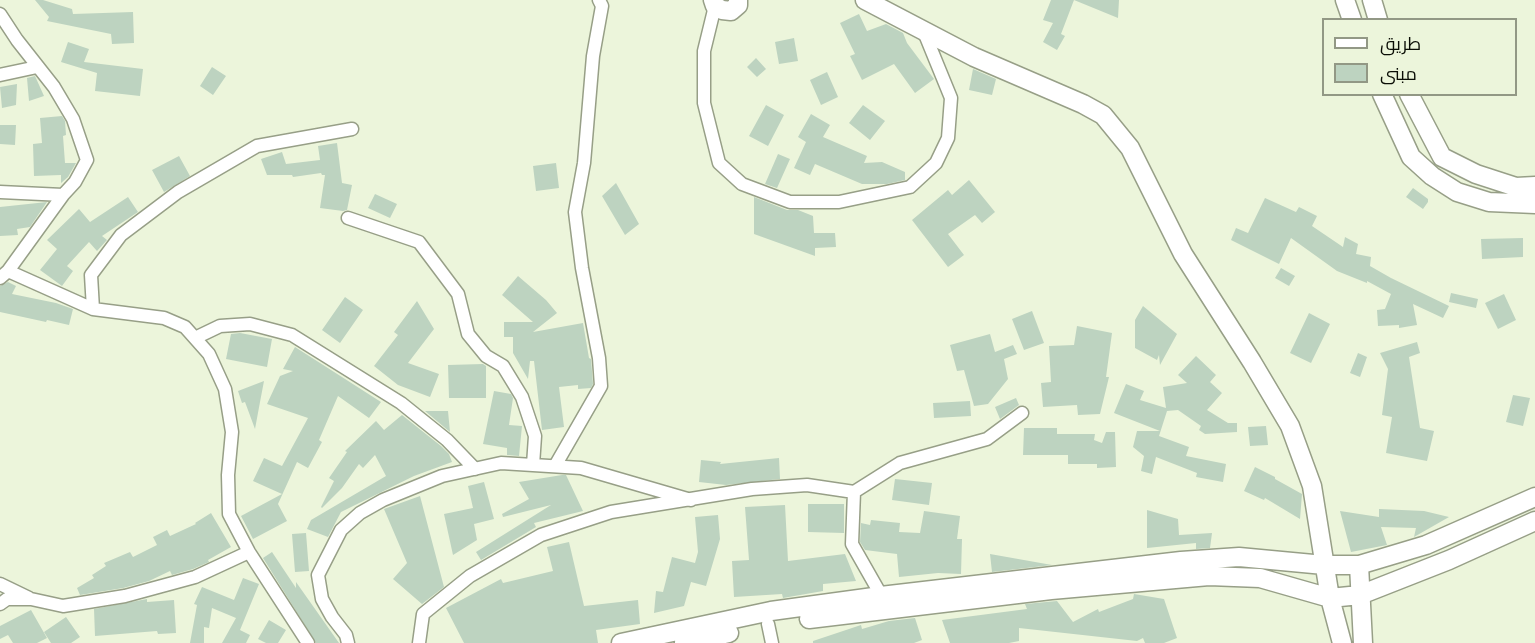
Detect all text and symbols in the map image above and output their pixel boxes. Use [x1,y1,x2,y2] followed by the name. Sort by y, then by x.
[1322,18,1517,96] legend
[1380,33,1421,54] text: طريق
[1380,63,1417,84] text: مبنى

